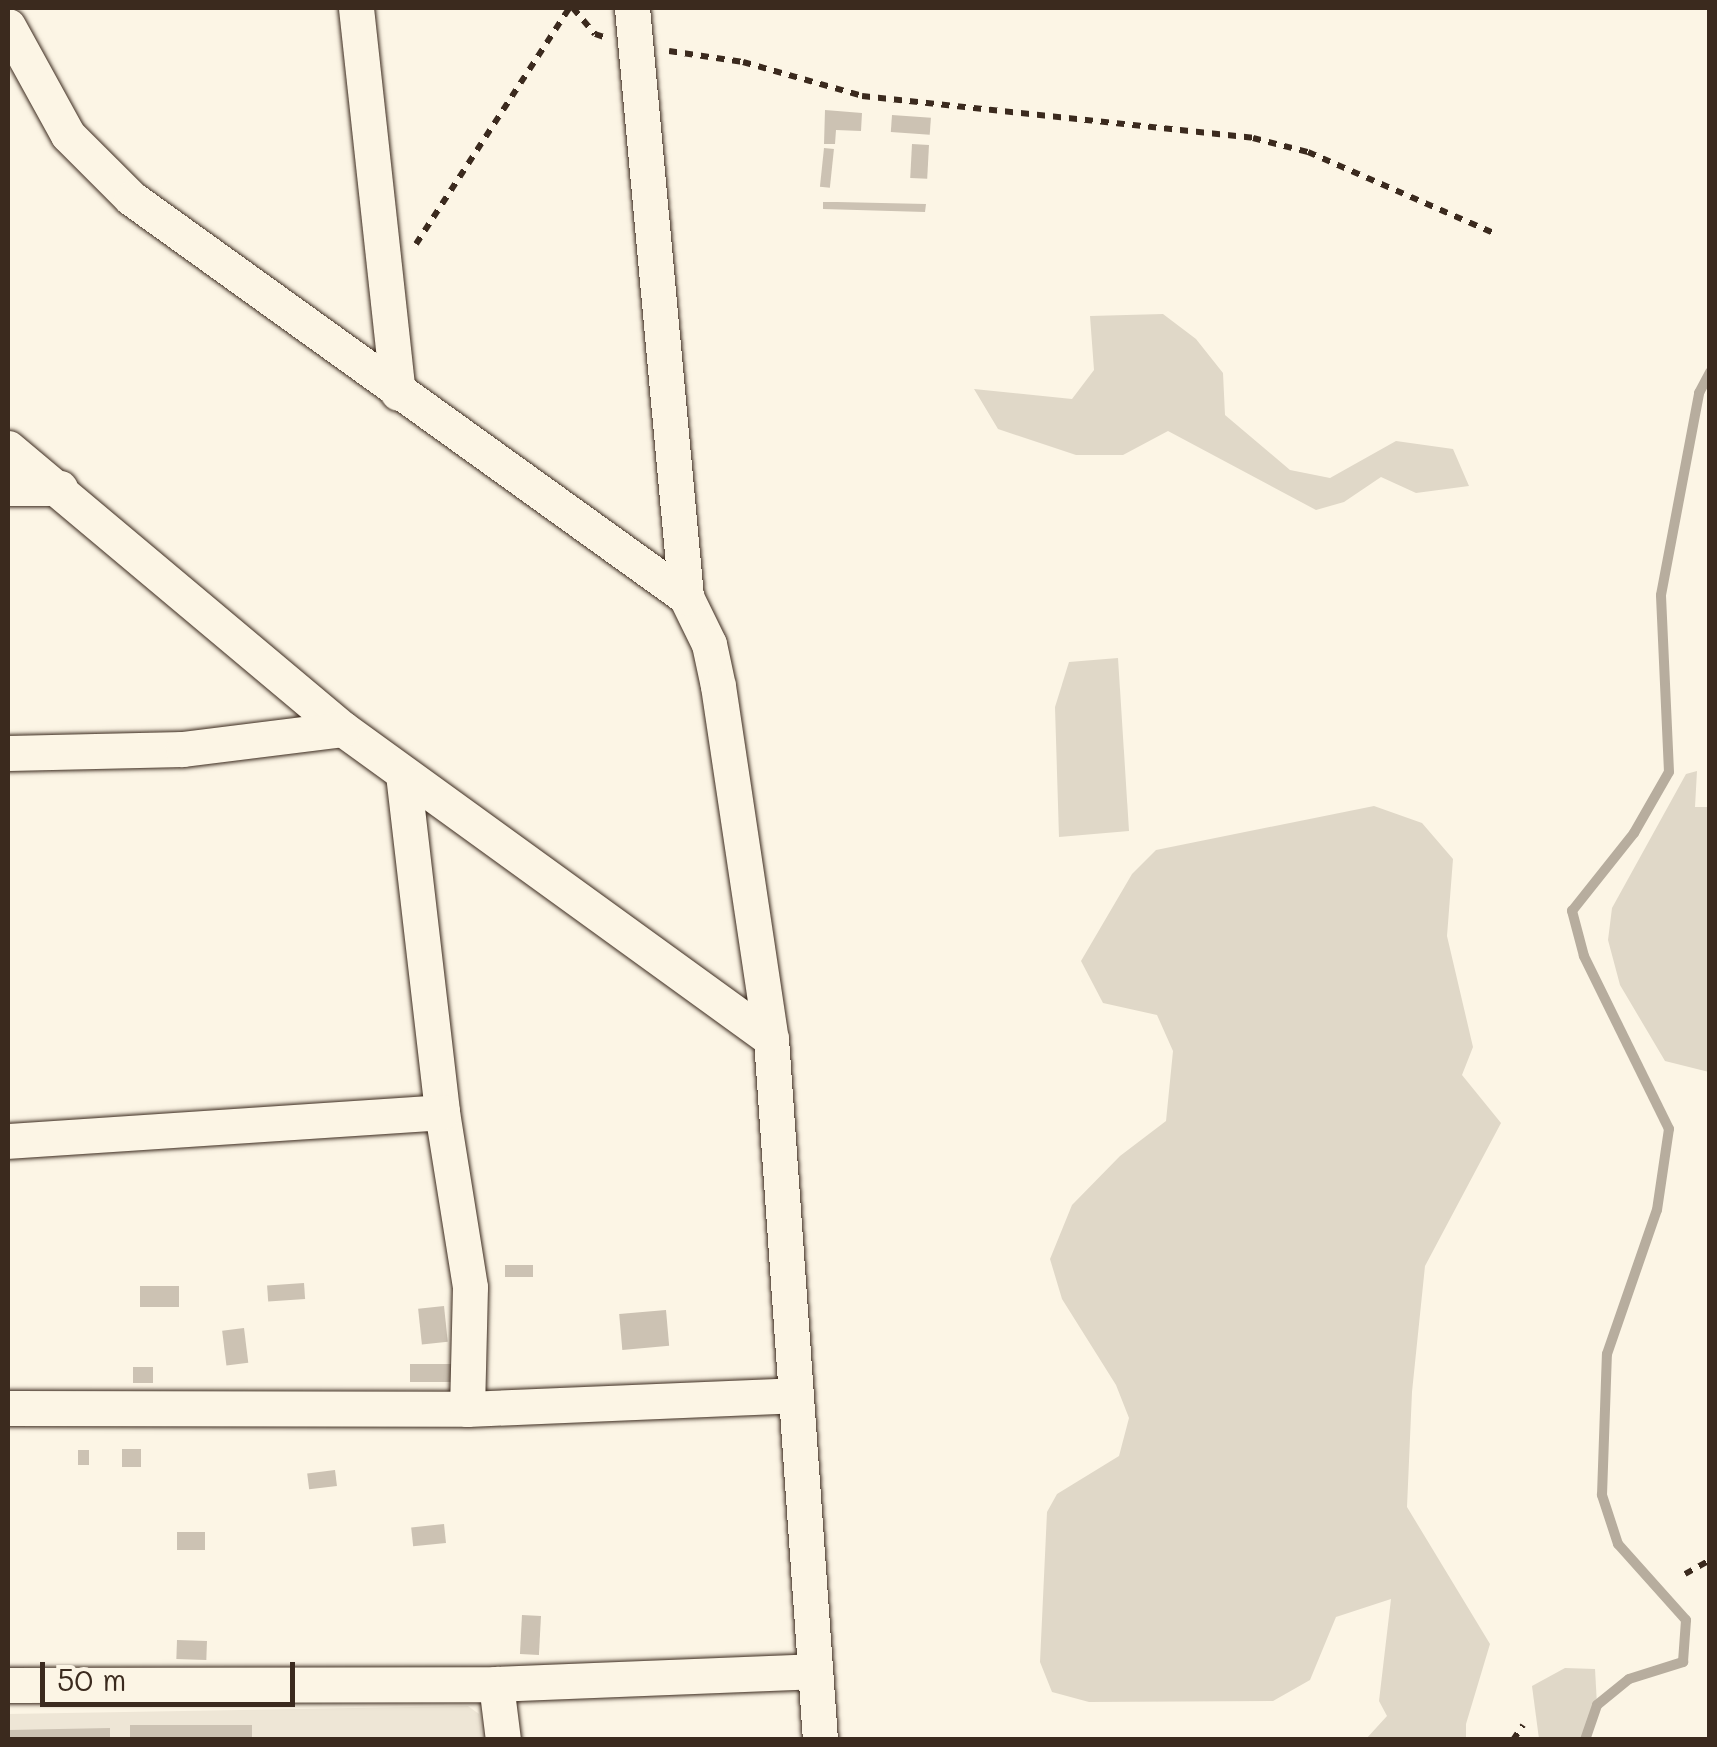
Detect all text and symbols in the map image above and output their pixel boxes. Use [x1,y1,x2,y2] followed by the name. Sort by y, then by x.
[45,1642,300,1704] scale bar
[57,1659,127,1699] text: 50 m

